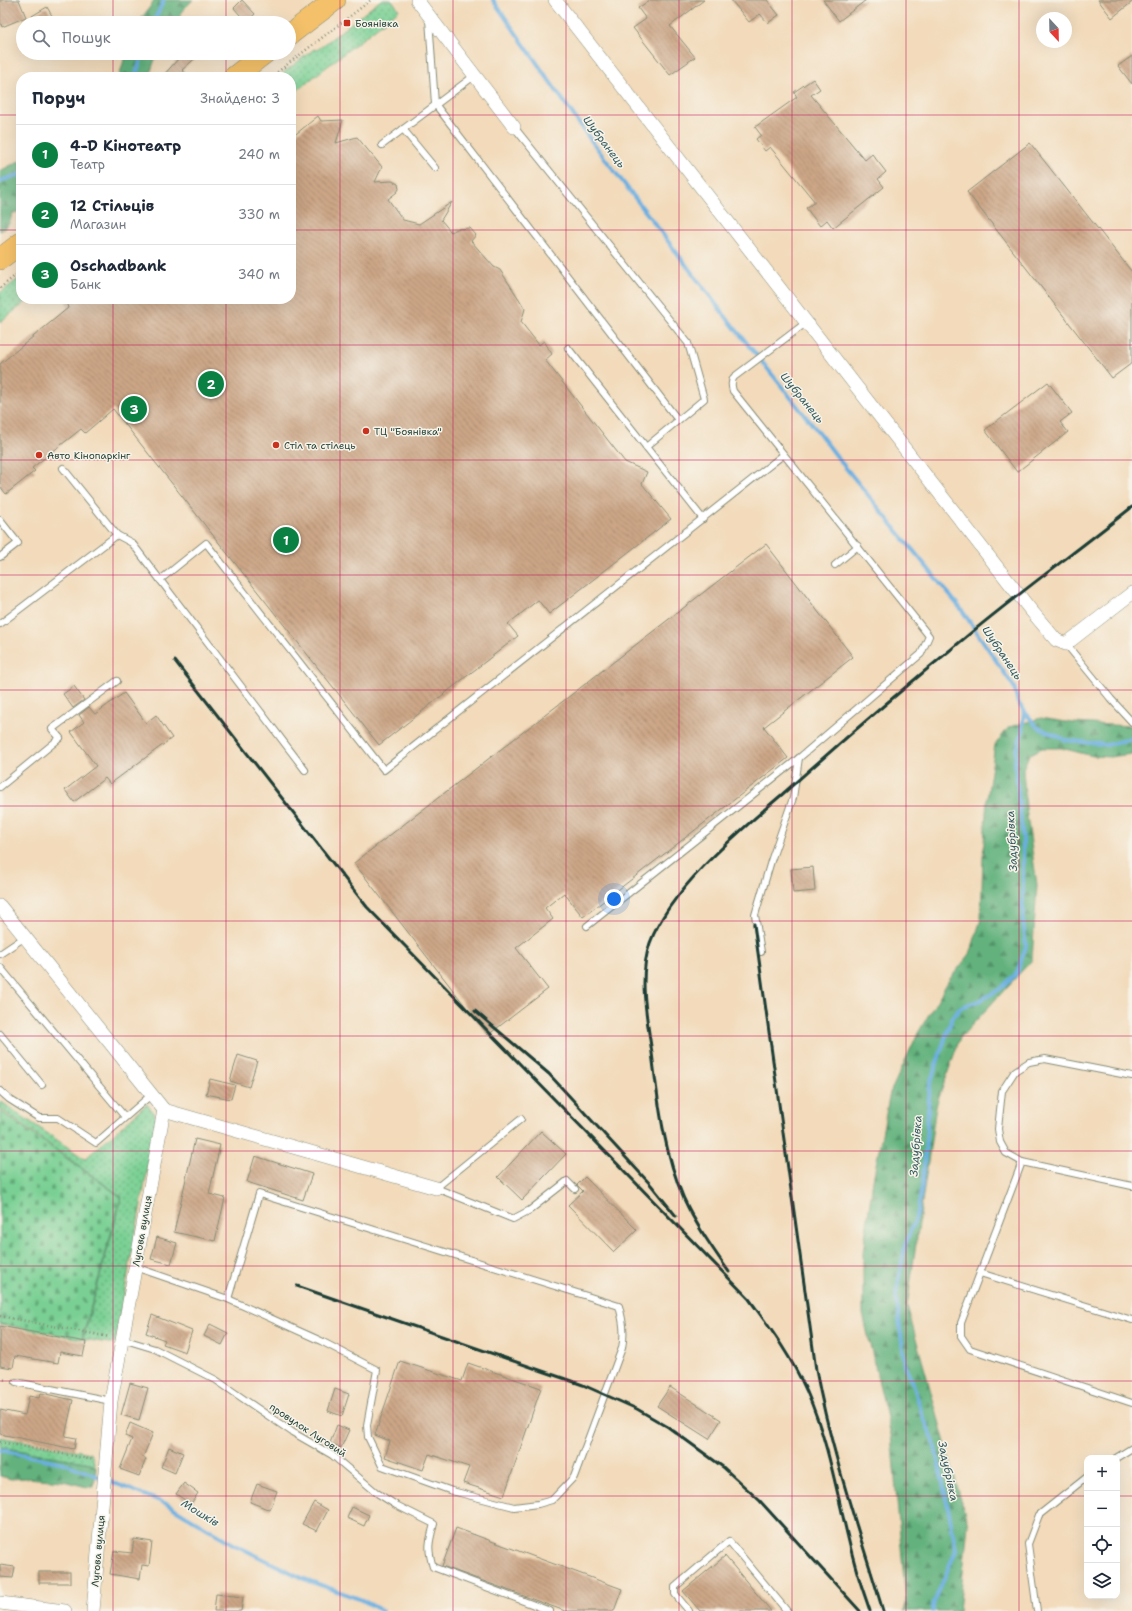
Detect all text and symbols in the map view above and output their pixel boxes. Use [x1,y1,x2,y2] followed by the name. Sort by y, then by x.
[1036,12,1072,48] north arrow
[16,16,296,60] search box
[355,17,399,30] place label: Боянівка
[342,18,352,28] marker: Боянівка
[30,27,52,49] icon: search
[62,28,111,48] text: Пошук
[32,87,85,109] text: Поруч
[200,90,280,107] text: Знайдено: 3
[579,113,629,171] water label: Шубранець
[70,136,181,156] text: 4-D Кінотеатр
[42,146,48,163] text: 1
[238,146,280,163] text: 240 m
[70,156,105,173] text: Театр
[70,196,154,216] text: 12 Стільців
[40,206,50,223] text: 2
[238,206,280,223] text: 330 m
[70,216,126,233] text: Магазин
[70,256,167,276] text: Oschadbank
[40,266,50,283] text: 3
[238,266,280,283] text: 340 m
[70,276,101,293] text: Банк
[198,369,224,399] pin: 2
[777,369,827,427] water label: Шубранець
[121,394,147,424] pin: 3
[374,425,442,438] place label: ТЦ "Боянівка"
[361,426,371,436] marker: ТЦ "Боянівка"
[284,439,355,452] place label: Стіл та стілець
[271,440,281,450] marker: Стіл та стілець
[47,449,131,462] place label: Авто Кінопаркінг
[34,450,44,460] marker: Авто Кінопаркінг
[273,525,299,555] pin: 1
[979,623,1026,683] water label: Шубранець
[1003,810,1021,872] water label: Задубрівка
[604,889,624,909] your location
[906,1115,926,1177] water label: Задубрівка
[129,1194,155,1268] street label: Лугова вулиця
[267,1400,349,1460] street label: провулок Луговий
[934,1440,962,1503] water label: Задубрівка
[1084,1455,1120,1599] map controls
[1084,1455,1120,1491] button: +
[1084,1491,1120,1527] button: −
[178,1496,222,1530] water label: Мошків
[88,1515,108,1587] street label: Лугова вулиця
[1084,1527,1120,1563] button: locate
[1084,1563,1120,1599] button: layers

